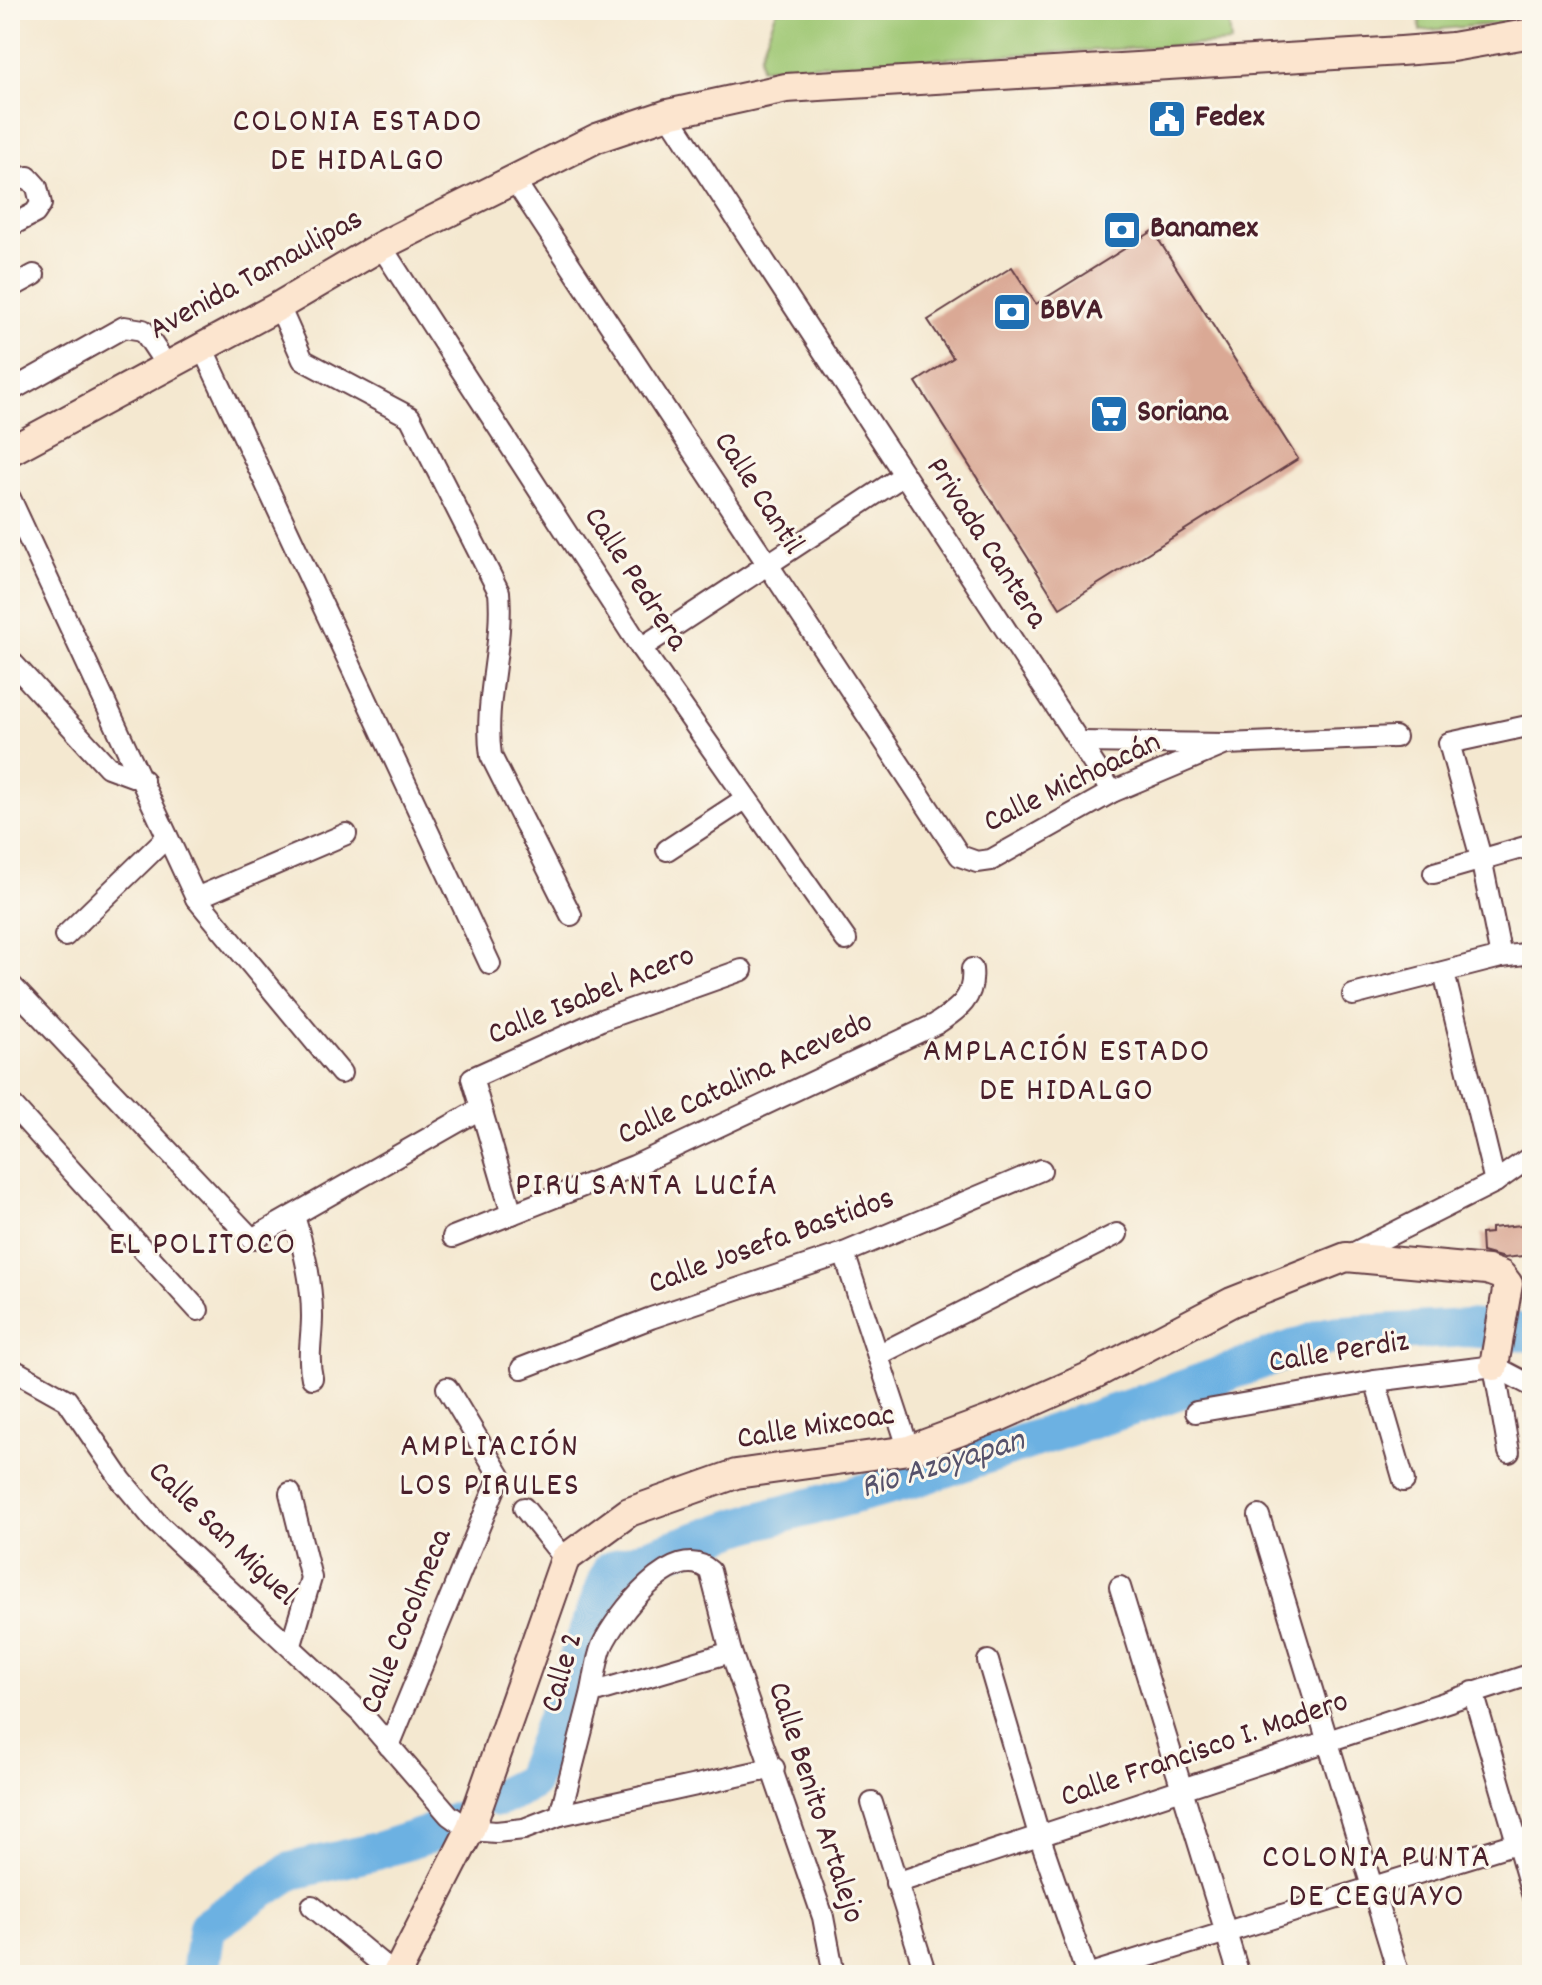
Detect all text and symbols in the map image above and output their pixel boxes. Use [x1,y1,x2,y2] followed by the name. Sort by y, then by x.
[1195,96,1264,142] place label: Fedex
[1146,98,1188,140] public building icon: Fedex
[232,99,484,187] district label: COLONIA ESTADO DE HIDALGO
[142,198,372,354] street label: Avenida Tamaulipas
[1150,207,1258,253] place label: Banamex
[1101,209,1143,251] bank icon: Banamex
[1040,289,1103,335] place label: BBVA
[991,291,1033,333] bank icon: BBVA
[1137,391,1229,437] place label: Soriana
[1088,393,1130,435] supermarket icon: Soriana
[700,423,814,565] street label: Calle Cantil
[912,449,1058,640] street label: Privada Cantera
[570,499,698,662] street label: Calle Pedrera
[976,721,1170,847] street label: Calle Michoacán
[482,935,702,1059] street label: Calle Isabel Acero
[611,1001,881,1159] street label: Calle Catalina Acevedo
[923,1029,1211,1117] district label: AMPLACIÓN ESTADO DE HIDALGO
[515,1163,779,1212] district label: PIRU SANTA LUCÍA
[643,1177,901,1309] street label: Calle Josefa Bastidos
[109,1222,297,1271] district label: EL POLITOCO
[1266,1320,1412,1388] street label: Calle Perdiz
[734,1394,898,1464] street label: Calle Mixcoac
[855,1417,1032,1514] water label: Rio Azoyapan
[399,1424,581,1512] district label: AMPLIACIÓN LOS PIRULES
[136,1451,307,1619] street label: Calle San Miguel
[350,1522,466,1722] street label: Calle Cocolmeca
[531,1628,597,1718] street label: Calle 2
[753,1676,875,1930] street label: Calle Benito Artalejo
[1055,1680,1355,1822] street label: Calle Francisco I. Madero
[1262,1835,1492,1923] district label: COLONIA PUNTA DE CEGUAYO

